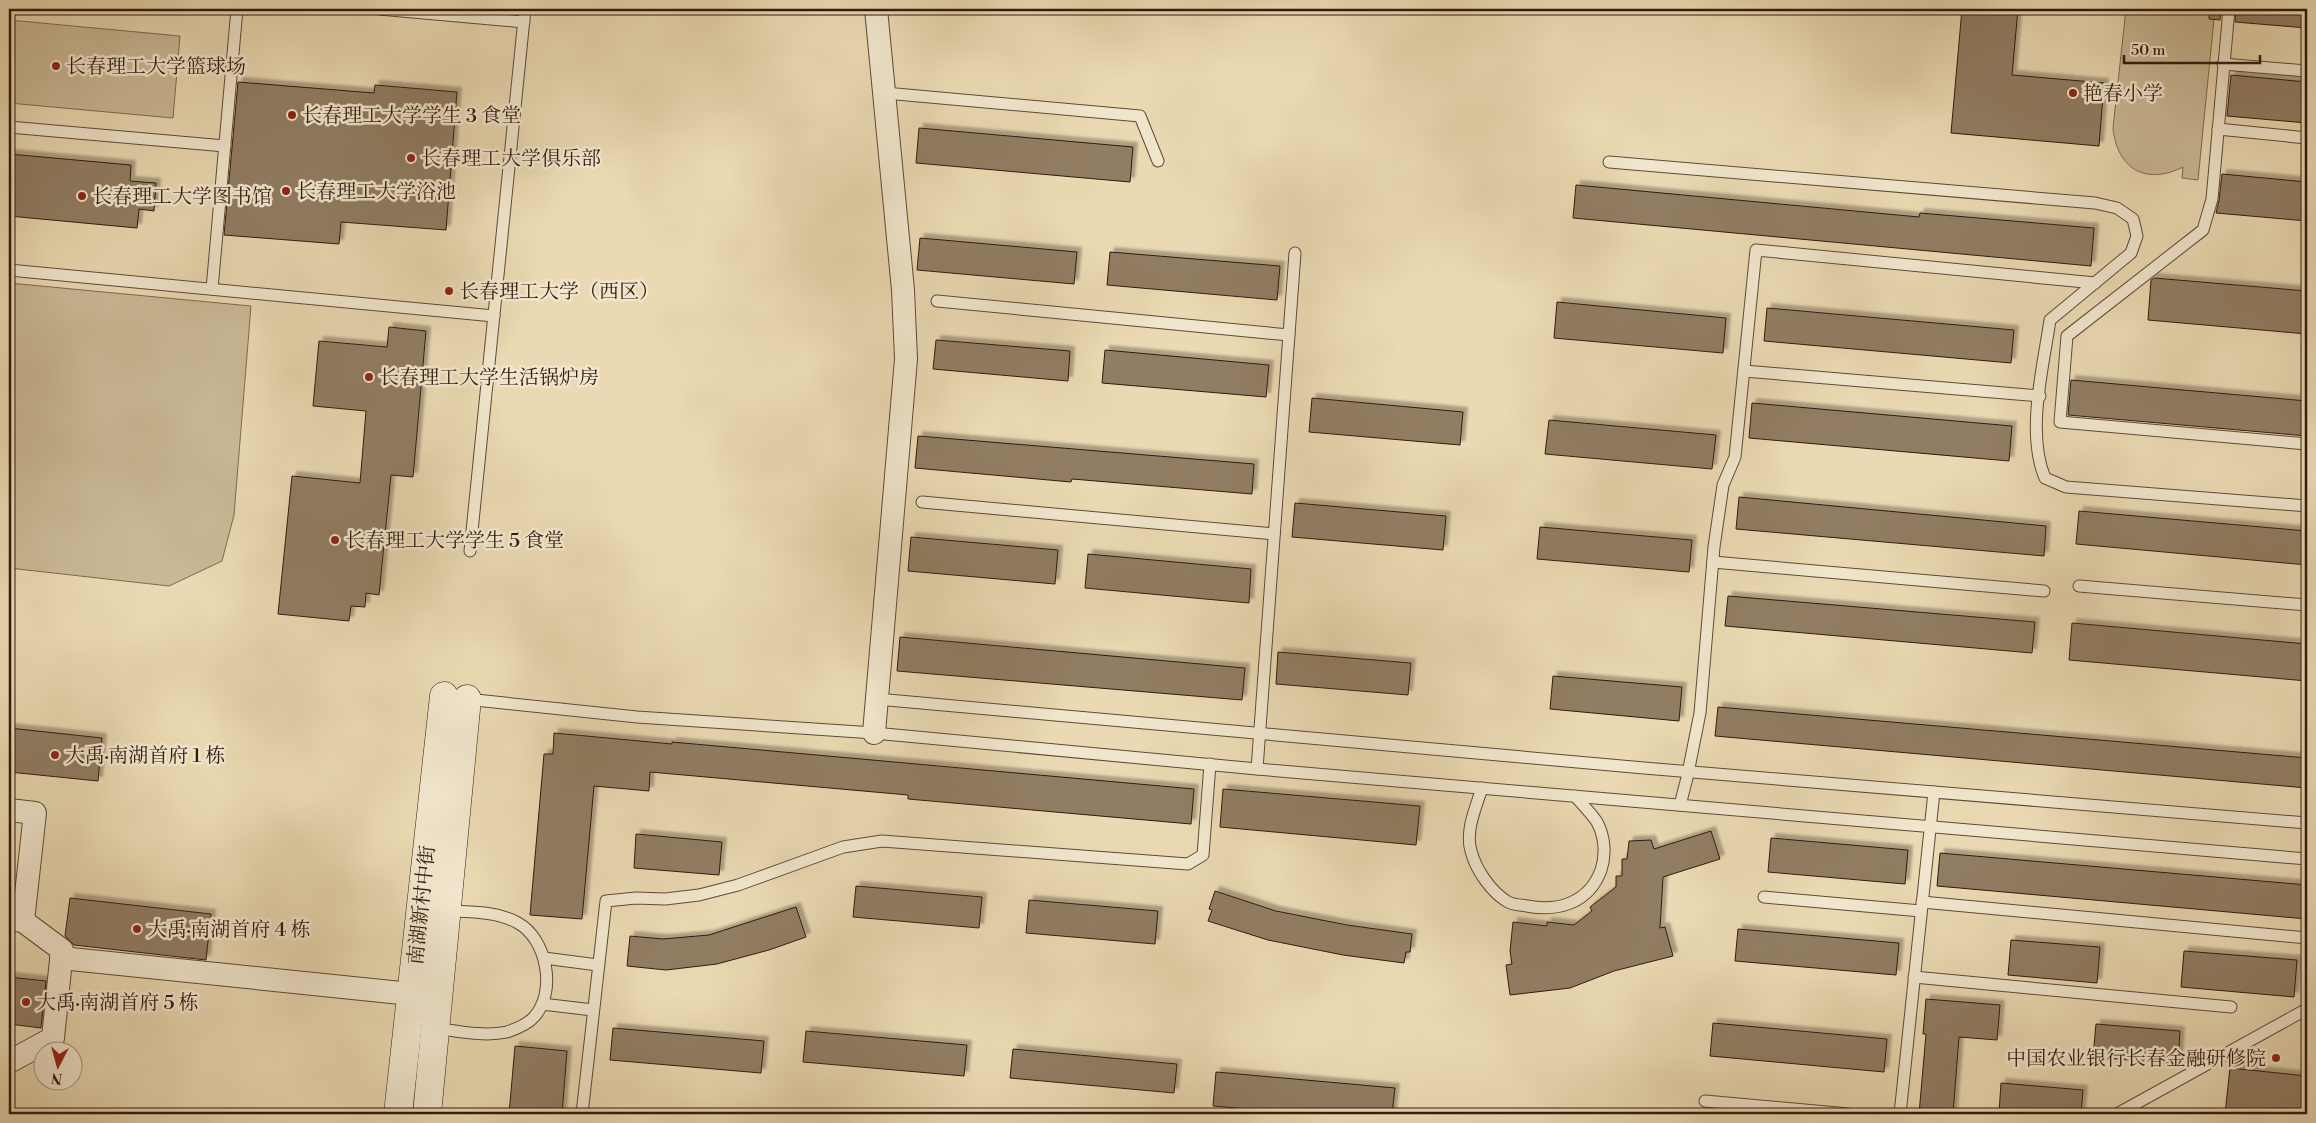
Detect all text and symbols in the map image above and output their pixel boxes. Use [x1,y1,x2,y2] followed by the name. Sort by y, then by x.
[2124,32,2260,64] scale bar
[2131,41,2165,60] text: 50 m
[66,55,246,80] place label: 长春理工大学篮球场
[50,60,62,72] marker: 长春理工大学篮球场
[2083,82,2163,107] place label: 艳春小学
[2067,87,2079,99] marker: 艳春小学
[302,104,521,129] place label: 长春理工大学学生 3 食堂
[286,109,298,121] marker: 长春理工大学学生 3 食堂
[421,147,601,172] place label: 长春理工大学俱乐部
[405,152,417,164] marker: 长春理工大学俱乐部
[296,180,456,205] place label: 长春理工大学浴池
[92,185,272,210] place label: 长春理工大学图书馆
[280,185,292,197] marker: 长春理工大学浴池
[76,190,88,202] marker: 长春理工大学图书馆
[459,280,659,305] place label: 长春理工大学（西区）
[443,285,455,297] marker: 长春理工大学（西区）
[379,366,599,391] place label: 长春理工大学生活锅炉房
[363,371,375,383] marker: 长春理工大学生活锅炉房
[345,529,564,554] place label: 长春理工大学学生 5 食堂
[329,534,341,546] marker: 长春理工大学学生 5 食堂
[65,744,225,769] place label: 大禹·南湖首府 1 栋
[49,749,61,761] marker: 大禹·南湖首府 1 栋
[404,844,441,966] street label: 南湖新村中街
[147,918,310,943] place label: 大禹·南湖首府 4 栋
[131,923,143,935] marker: 大禹·南湖首府 4 栋
[36,991,199,1016] place label: 大禹·南湖首府 5 栋
[20,996,32,1008] marker: 大禹·南湖首府 5 栋
[32,1040,82,1090] north arrow
[2006,1047,2266,1072] place label: 中国农业银行长春金融研修院
[2270,1052,2282,1064] marker: 中国农业银行长春金融研修院
[50,1068,63,1087] text: N

